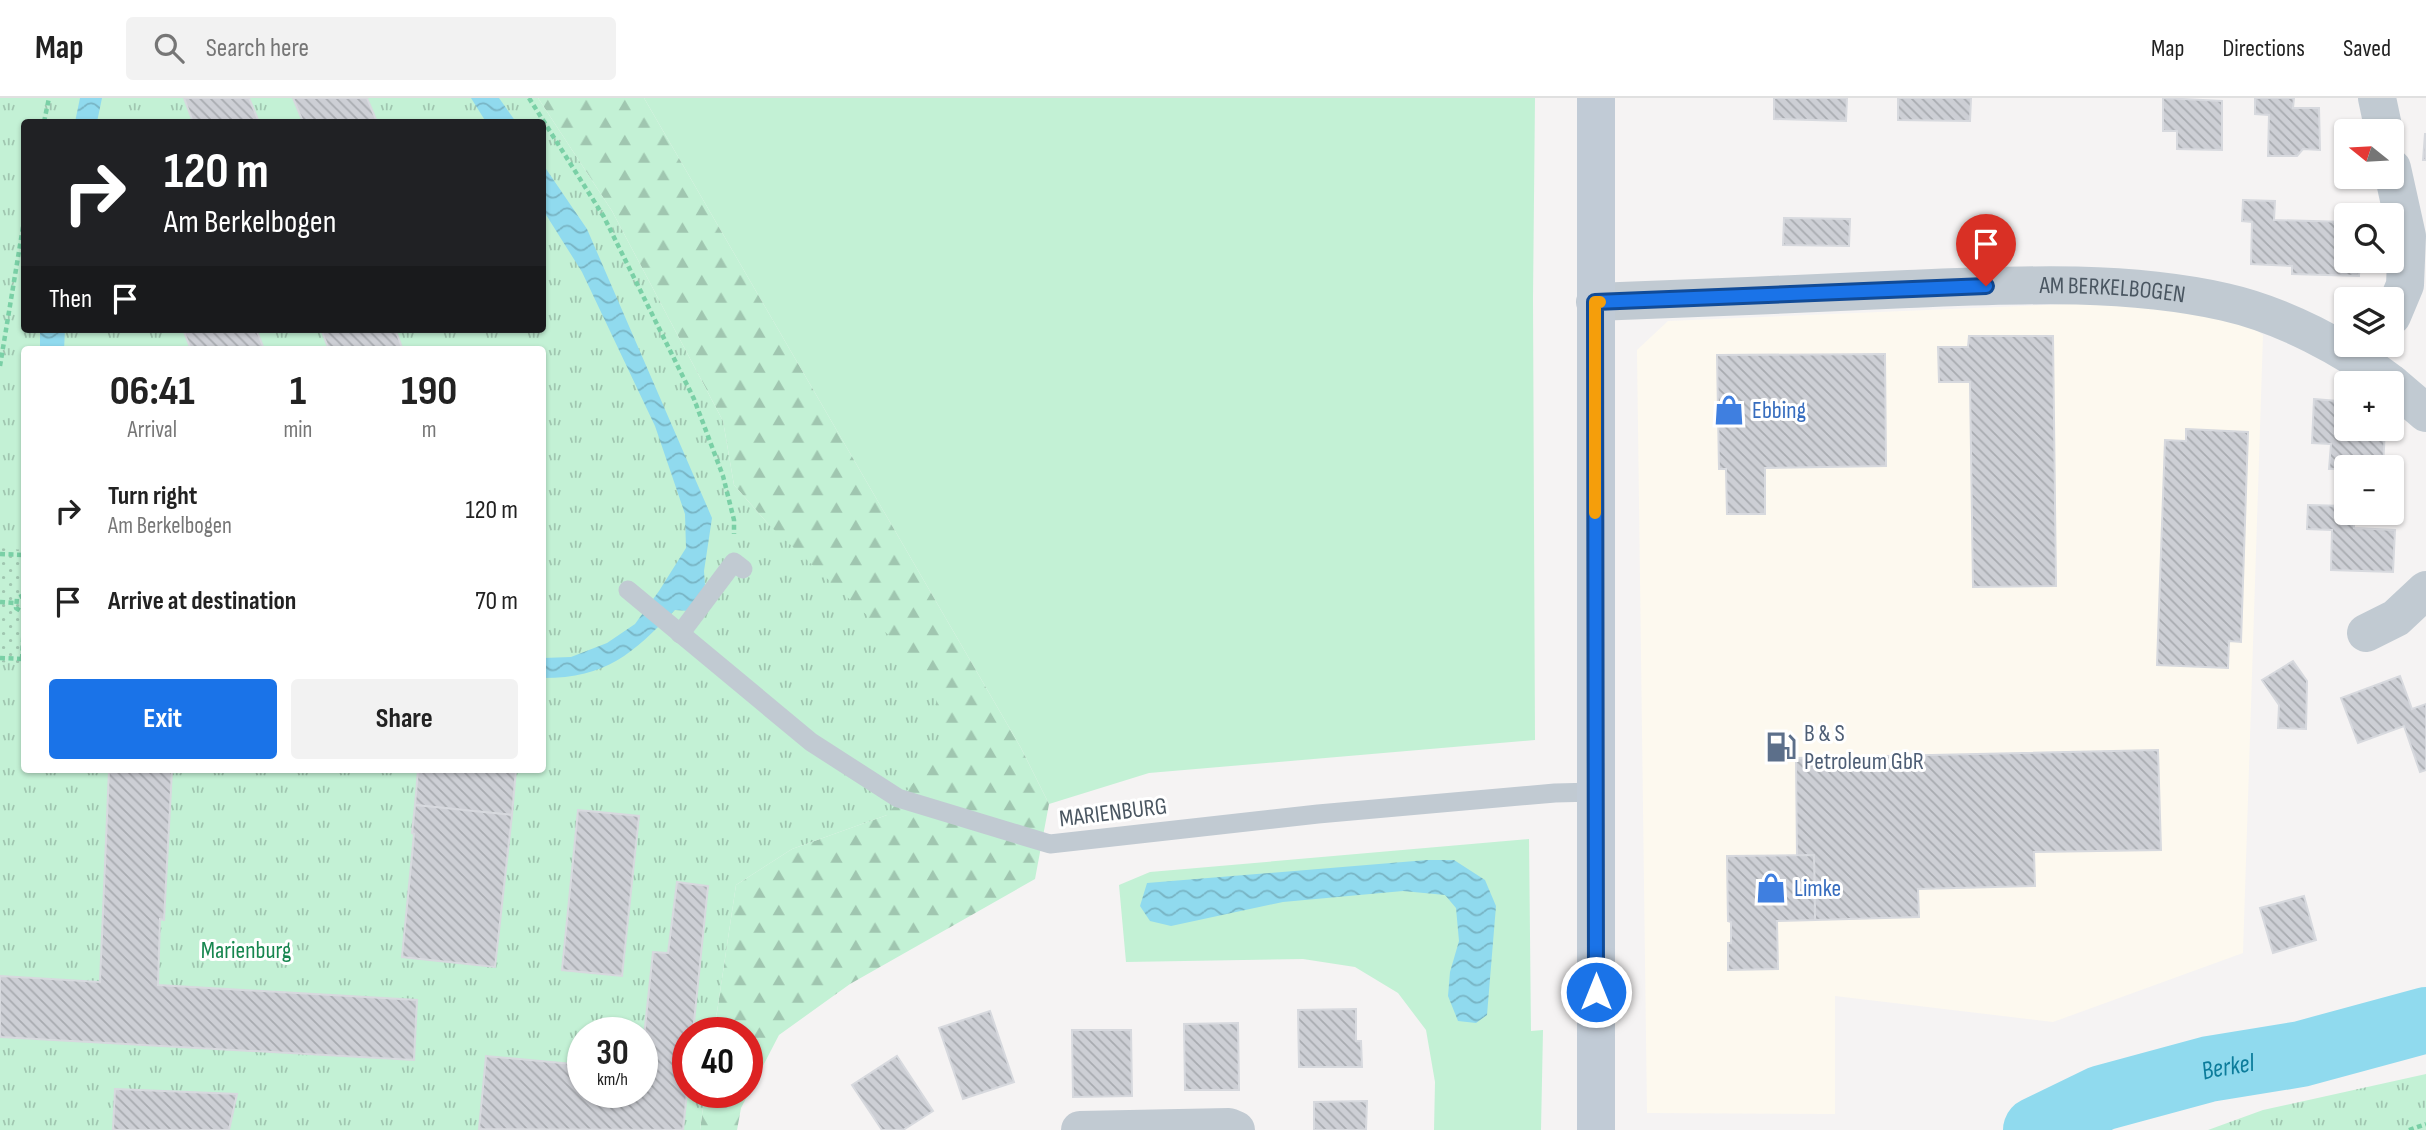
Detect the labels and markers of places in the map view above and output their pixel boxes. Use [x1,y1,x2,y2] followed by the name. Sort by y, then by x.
[1956,214,2016,286] pin
[1712,393,1746,427] shop icon: Ebbing
[1752,396,1806,425] place label: Ebbing
[1804,719,1924,776] place label: B & S Petroleum GbR
[1764,730,1798,764] fuel station icon: B & S Petroleum GbR
[1754,871,1788,905] shop icon: Limke
[1794,874,1841,903] place label: Limke

